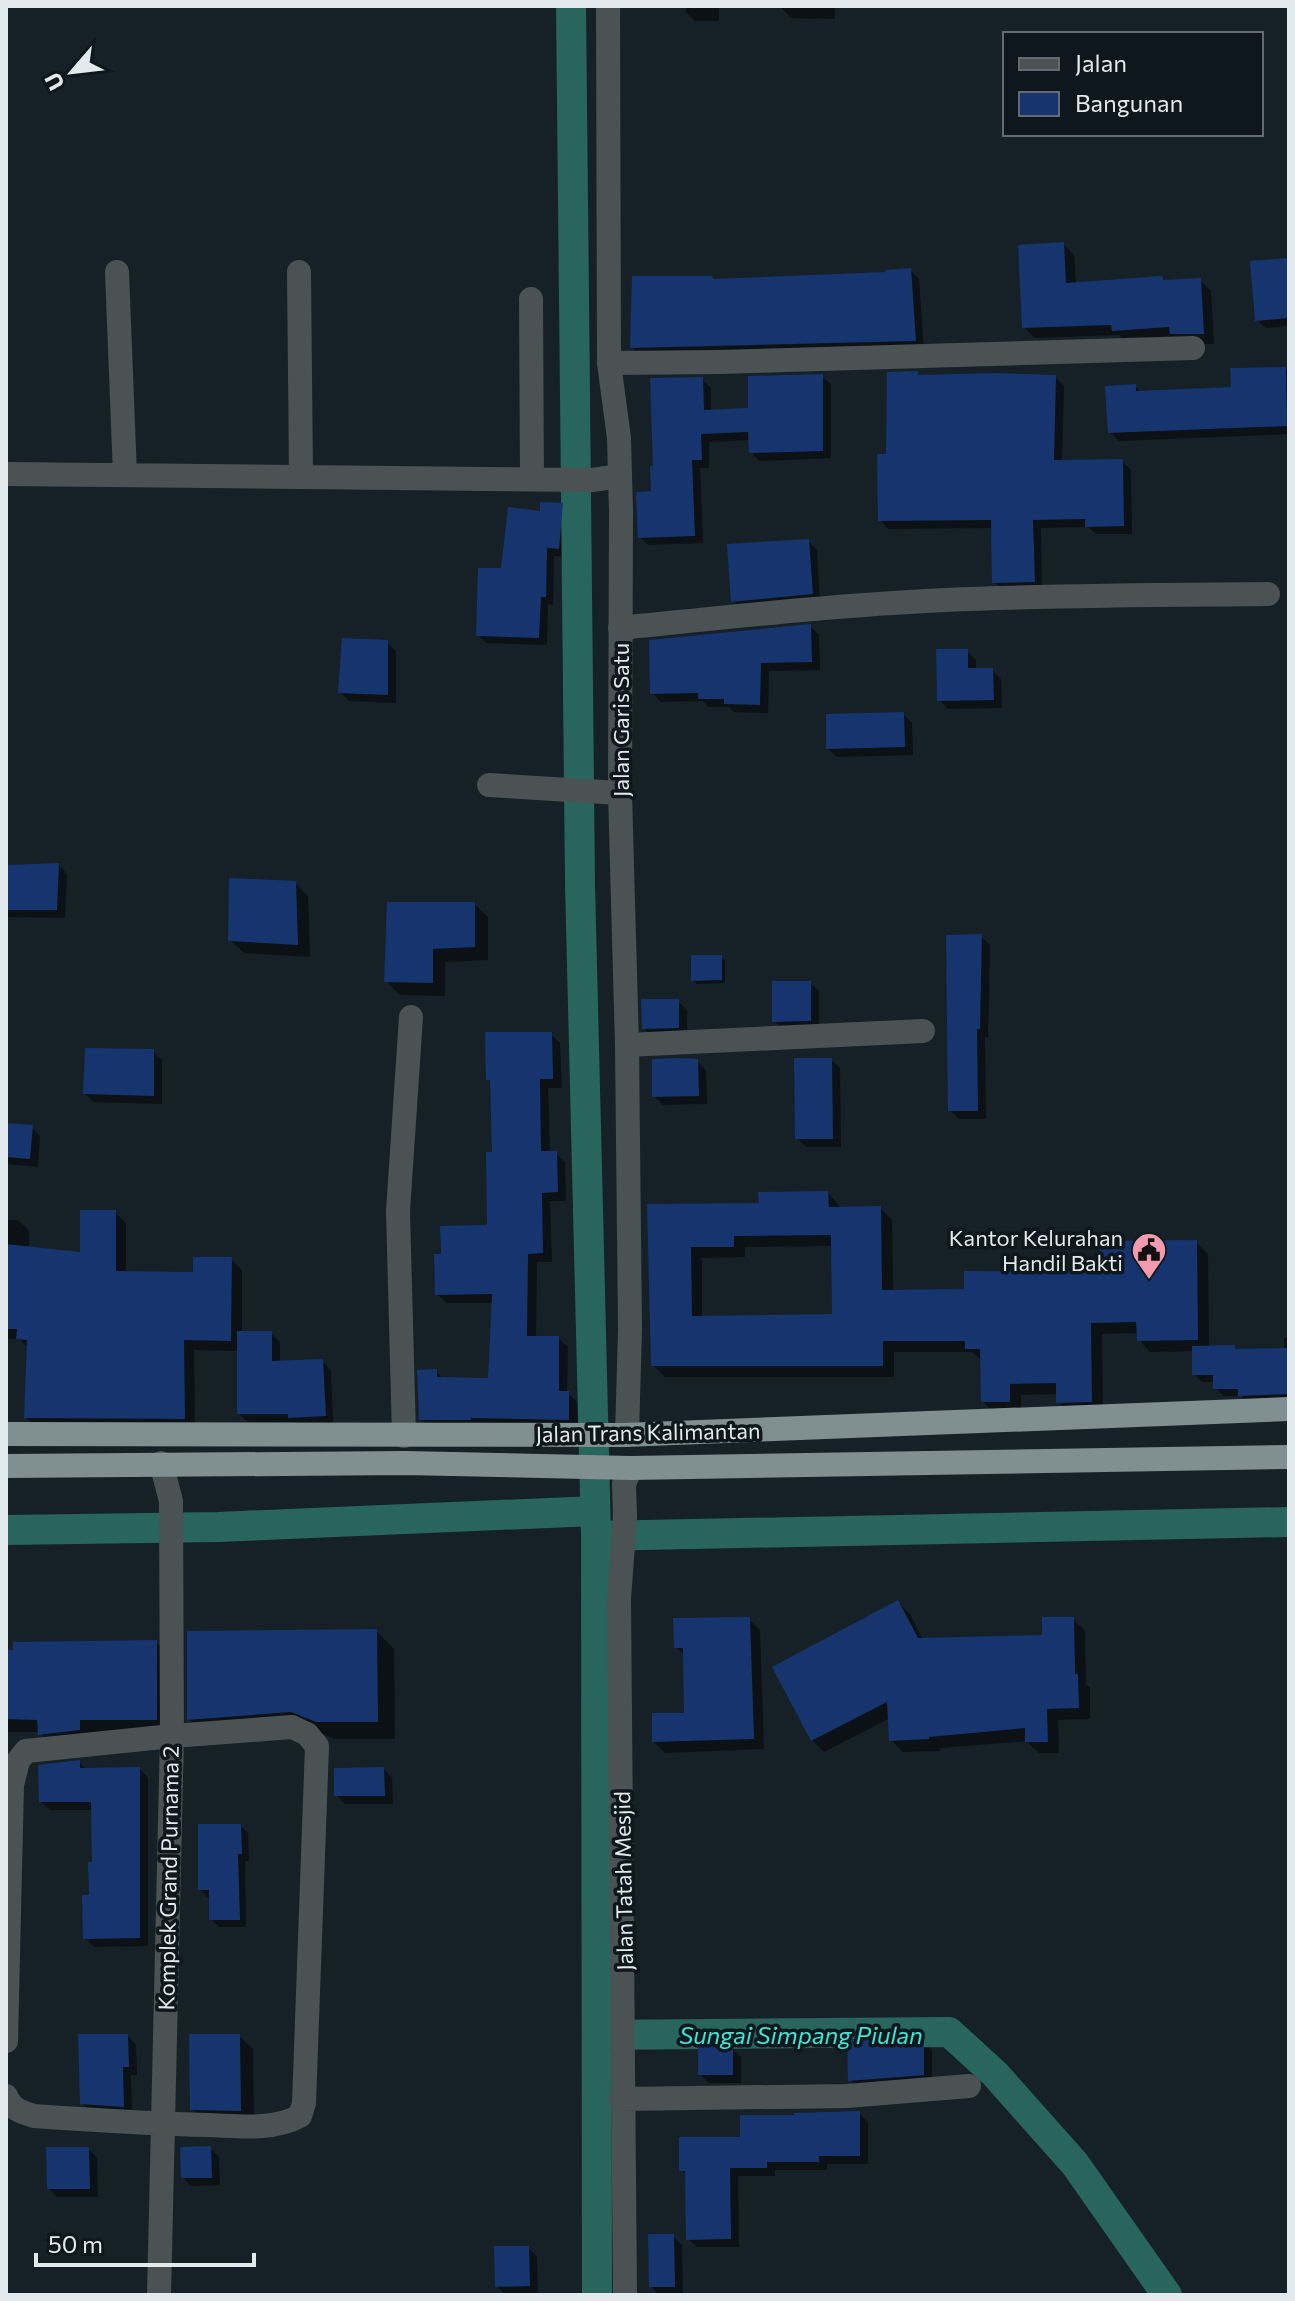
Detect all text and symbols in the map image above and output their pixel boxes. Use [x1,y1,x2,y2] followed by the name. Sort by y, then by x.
[32,32,112,112] north arrow
[1003,32,1263,136] legend
[1075,48,1127,77] text: Jalan
[38,68,70,95] text: U
[1075,88,1183,117] text: Bangunan
[607,643,634,797] street label: Jalan Garis Satu
[949,1224,1123,1276] place label: Kantor Kelurahan Handil Bakti
[1130,1231,1168,1281] public building icon: Kantor Kelurahan Handil Bakti
[535,1417,761,1447] street label: Jalan Trans Kalimantan
[152,1746,184,2010] street label: Komplek Grand Purnama 2
[608,1791,638,1971] street label: Jalan Tatah Mesjid
[679,2020,923,2049] water label: Sungai Simpang Piulan
[36,2217,254,2267] scale bar
[48,2229,103,2258] text: 50 m

